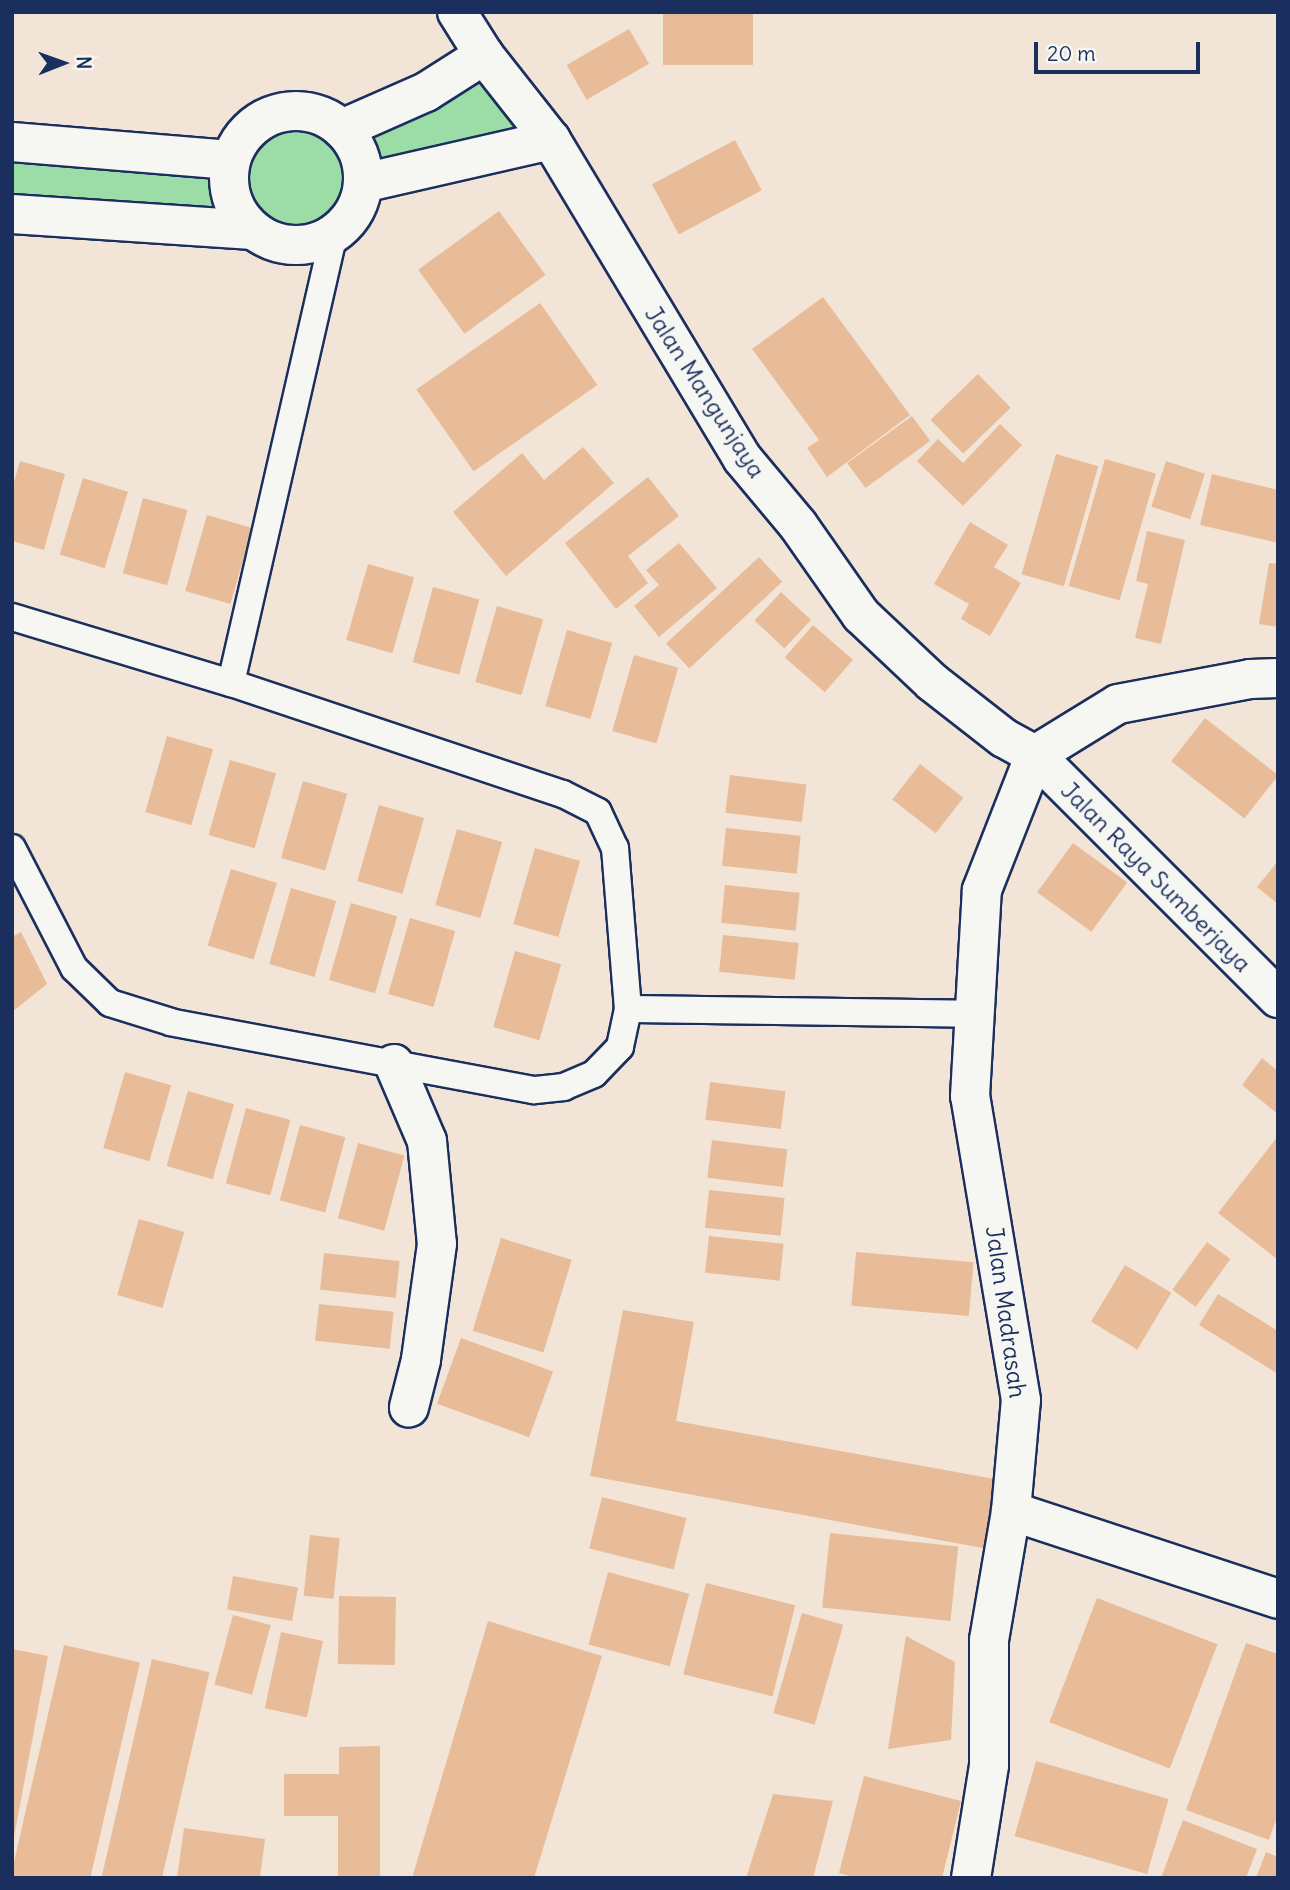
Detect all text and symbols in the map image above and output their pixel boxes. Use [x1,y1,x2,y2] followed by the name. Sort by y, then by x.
[28,28,98,98] north arrow
[1038,28,1204,72] scale bar
[1047,40,1096,67] text: 20 m
[72,56,96,69] text: N
[639,301,771,483] street label: Jalan Mangunjaya
[1055,776,1257,978] street label: Jalan Raya Sumberjaya
[980,1224,1032,1400] street label: Jalan Madrasah

